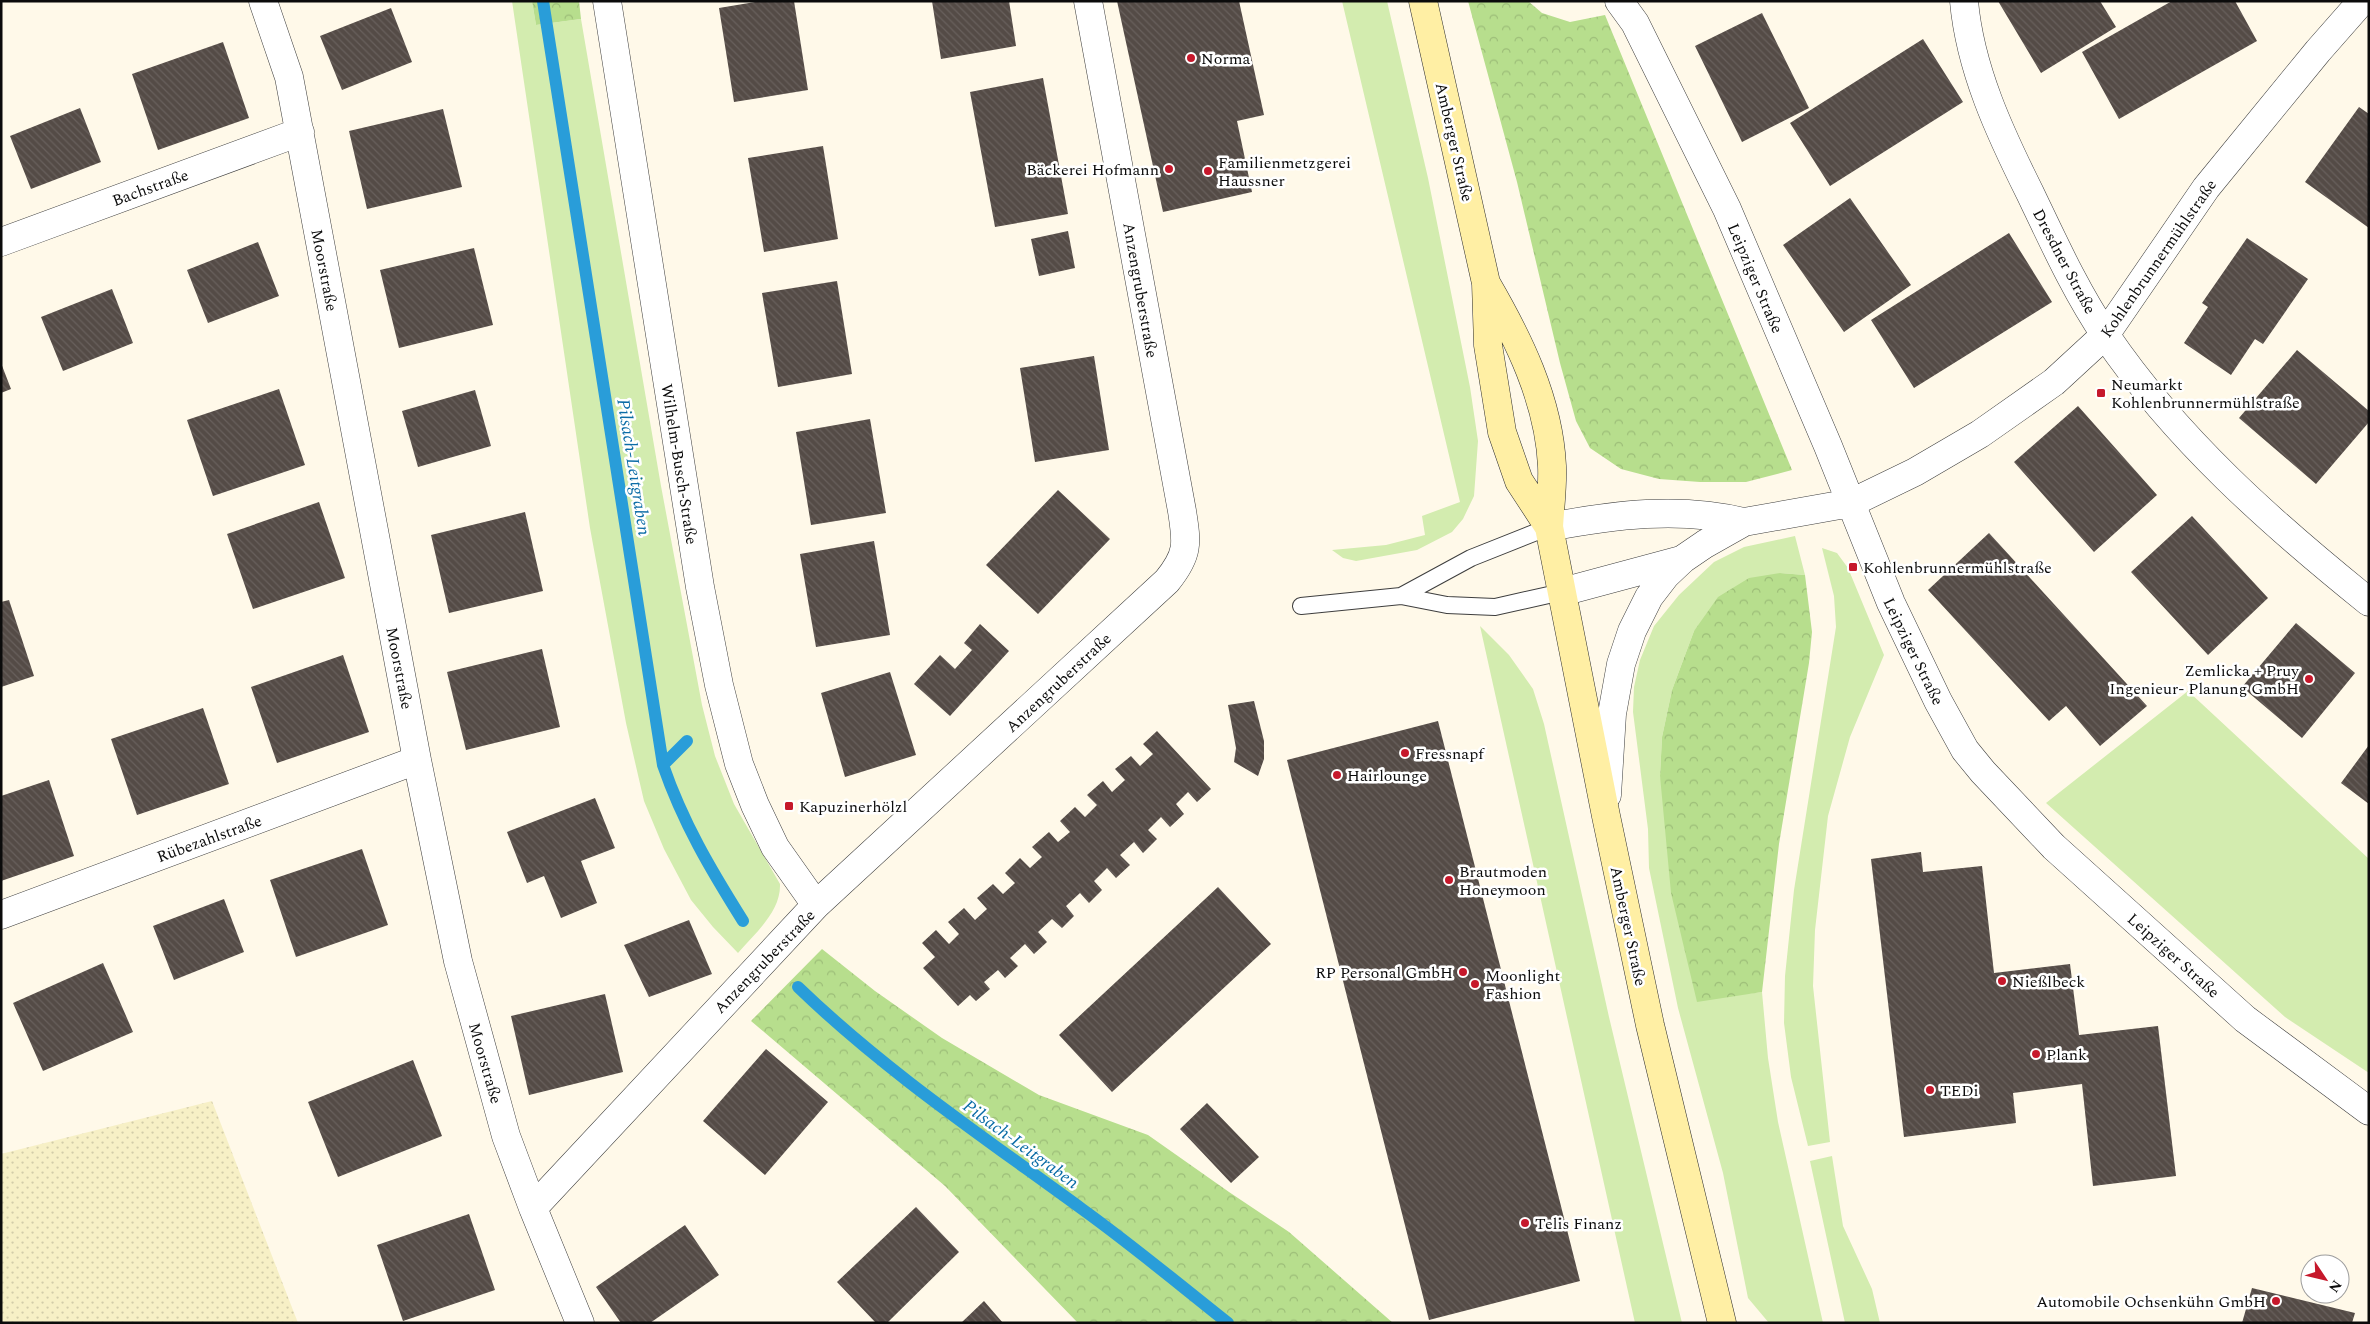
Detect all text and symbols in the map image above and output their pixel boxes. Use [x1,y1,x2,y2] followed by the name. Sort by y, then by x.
[1201,47,1250,71] place label: Norma
[1185,52,1197,64] marker: Norma
[1429,80,1479,204] street label: Amberger Straße
[1218,151,1351,193] place label: Familienmetzgerei Haussner
[1026,158,1159,182] place label: Bäckerei Hofmann
[109,163,192,213] street label: Bachstraße
[1163,163,1175,175] marker: Bäckerei Hofmann
[1202,165,1214,177] marker: Familienmetzgerei Haussner
[2095,174,2223,343] street label: Kohlenbrunnermühlstraße
[2026,205,2102,318] street label: Dresdner Straße
[1721,220,1789,337] street label: Leipziger Straße
[1116,221,1164,360] street label: Anzengruberstraße
[304,227,344,313] street label: Moorstraße
[2111,373,2300,415] place label: Neumarkt Kohlenbrunnermühlstraße
[654,382,704,546] street label: Wilhelm-Busch-Straße
[2095,387,2107,399] marker: Neumarkt Kohlenbrunnermühlstraße
[609,397,658,538] water label: Pilsach-Leitgraben
[1863,556,2052,580] place label: Kohlenbrunnermühlstraße
[1847,561,1859,573] marker: Kohlenbrunnermühlstraße
[1877,593,1950,709] street label: Leipziger Straße
[379,625,419,711] street label: Moorstraße
[1000,627,1117,738] street label: Anzengruberstraße
[2109,659,2300,701] place label: Zemlicka + Pruy Ingenieur- Planung GmbH
[2303,673,2315,685] marker: Zemlicka + Pruy Ingenieur- Planung GmbH
[1415,742,1485,766] place label: Fressnapf
[1399,747,1411,759] marker: Fressnapf
[1347,764,1427,788] place label: Hairlounge
[1331,769,1343,781] marker: Hairlounge
[799,795,907,819] place label: Kapuzinerhölzl
[783,800,795,812] marker: Kapuzinerhölzl
[153,809,265,869] street label: Rübezahlstraße
[1459,860,1547,902] place label: Brautmoden Honeymoon
[1604,864,1652,988] street label: Amberger Straße
[1443,874,1455,886] marker: Brautmoden Honeymoon
[708,904,821,1019] street label: Anzengruberstraße
[2122,908,2225,1004] street label: Leipziger Straße
[1315,961,1453,985] place label: RP Personal GmbH
[1485,964,1561,1006] place label: Moonlight Fashion
[1457,966,1469,978] marker: RP Personal GmbH
[2012,970,2085,994] place label: Nießlbeck
[1996,975,2008,987] marker: Nießlbeck
[1469,978,1481,990] marker: Moonlight Fashion
[462,1020,508,1107] street label: Moorstraße
[2046,1043,2087,1067] place label: Plank
[2030,1048,2042,1060] marker: Plank
[1940,1079,1979,1103] place label: TEDi
[1924,1084,1936,1096] marker: TEDi
[957,1093,1085,1196] water label: Pilsach-Leitgraben
[1535,1212,1622,1236] place label: Telis Finanz
[1519,1217,1531,1229] marker: Telis Finanz
[2300,1254,2350,1304] north arrow
[2323,1275,2347,1297] text: N
[2036,1290,2266,1314] place label: Automobile Ochsenkühn GmbH
[2270,1295,2282,1307] marker: Automobile Ochsenkühn GmbH

